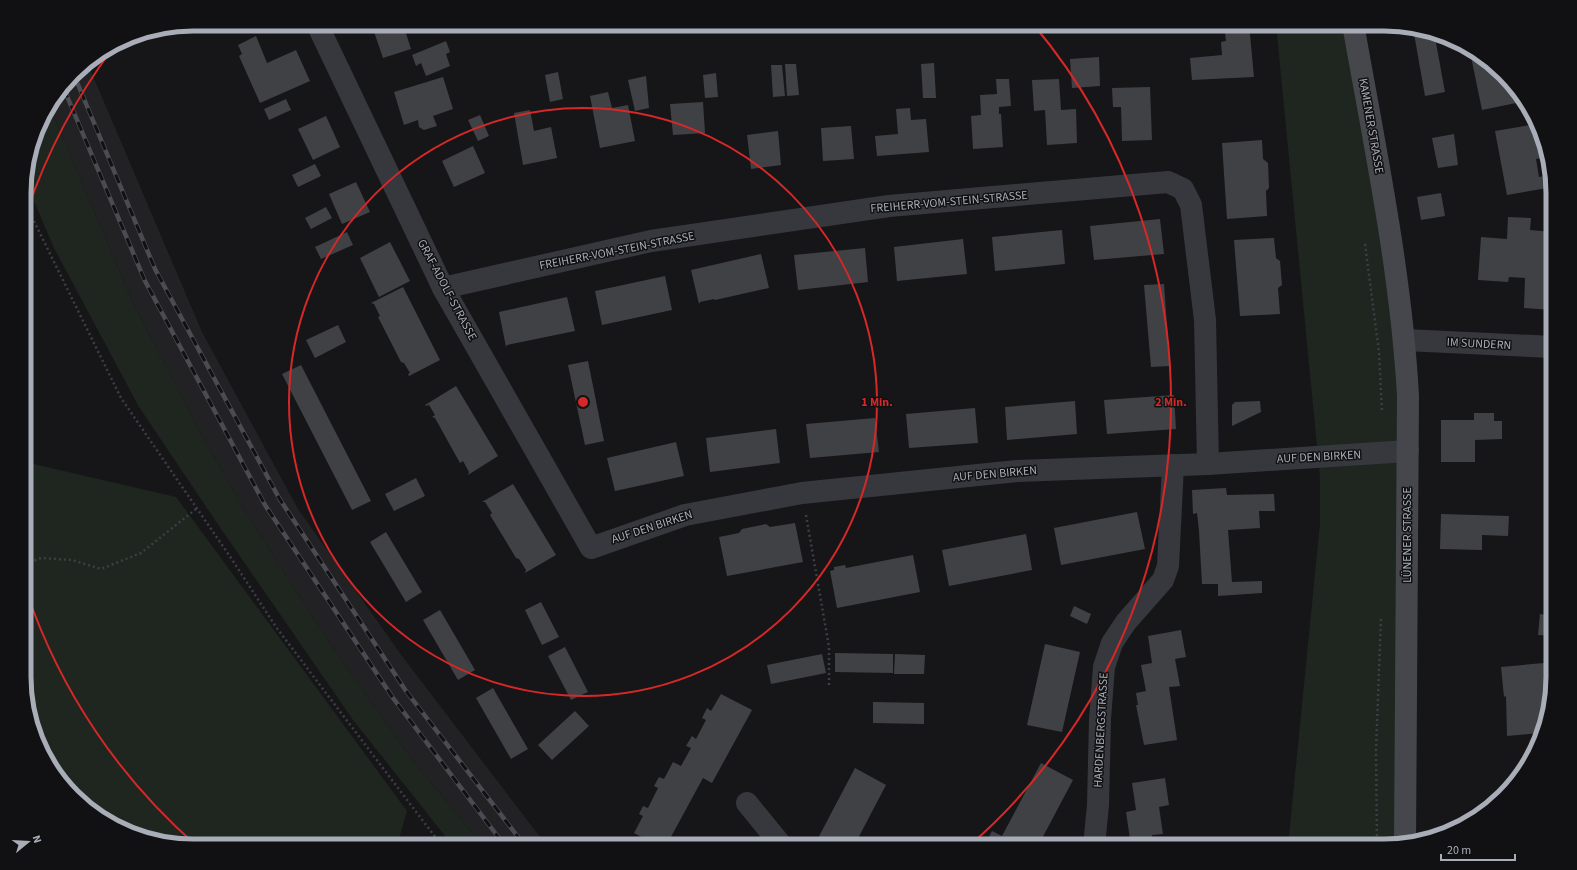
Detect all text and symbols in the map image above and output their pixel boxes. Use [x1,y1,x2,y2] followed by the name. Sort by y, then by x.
[1354,77,1388,175] street label: KAMENER STRASSE
[870,187,1028,217] street label: FREIHERR-VOM-STEIN-STRASSE
[538,228,696,274] street label: FREIHERR-VOM-STEIN-STRASSE
[413,236,481,344] street label: GRAF-ADOLF-STRASSE
[1446,334,1512,354] street label: IM SUNDERN
[861,394,893,411] text: 1 Min.
[1155,394,1187,411] text: 2 Min.
[576,395,590,409] centre of rings
[1276,446,1362,468] street label: AUF DEN BIRKEN
[952,462,1038,486] street label: AUF DEN BIRKEN
[1399,487,1416,583] street label: LÜNENER STRASSE
[609,506,695,548] street label: AUF DEN BIRKEN
[1089,672,1113,788] street label: HARDENBERGSTRASSE
[8,822,48,862] north arrow
[29,833,45,845] text: N
[1441,836,1515,862] scale bar
[1447,842,1471,859] text: 20 m

